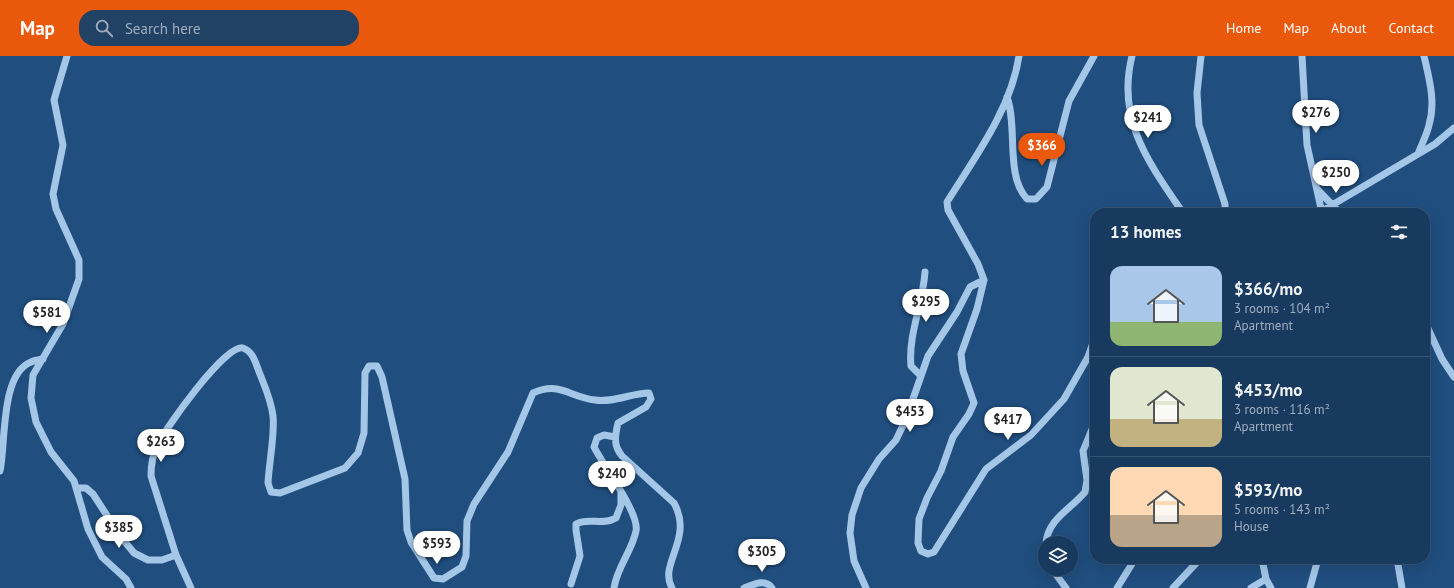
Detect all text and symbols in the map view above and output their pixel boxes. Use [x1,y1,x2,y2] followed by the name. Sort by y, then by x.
[79,10,359,46] search box
[20,16,55,40] text: Map
[93,17,115,39] icon: search
[125,19,201,38] text: Search here
[1226,19,1261,37] text: Home
[1283,19,1309,37] text: Map
[1331,19,1367,37] text: About
[1389,19,1434,37] text: Contact
[1292,100,1340,134] pin: $276
[1301,104,1331,121] text: $276
[1124,105,1172,139] pin: $241
[1133,109,1163,126] text: $241
[1018,133,1066,167] pin: $366
[1027,137,1057,154] text: $366
[1312,160,1360,194] pin: $250
[1321,164,1351,181] text: $250
[1110,221,1181,243] text: 13 homes
[1388,221,1410,243] icon: filters
[1234,278,1302,300] text: $366/mo
[1142,282,1190,330] icon: home
[902,289,950,323] pin: $295
[911,293,941,310] text: $295
[23,300,71,334] pin: $581
[1234,300,1330,317] text: 3 rooms · 104 m²
[32,304,62,321] text: $581
[1234,317,1293,334] text: Apartment
[1234,379,1302,401] text: $453/mo
[1142,383,1190,431] icon: home
[886,399,934,433] pin: $453
[1234,401,1330,418] text: 3 rooms · 116 m²
[895,403,925,420] text: $453
[984,407,1032,441] pin: $417
[993,411,1023,428] text: $417
[1234,418,1293,435] text: Apartment
[137,429,185,463] pin: $263
[146,433,176,450] text: $263
[588,461,636,495] pin: $240
[597,465,627,482] text: $240
[1234,479,1302,501] text: $593/mo
[1142,483,1190,531] icon: home
[1234,501,1330,518] text: 5 rooms · 143 m²
[95,515,143,549] pin: $385
[1234,518,1269,535] text: House
[104,519,134,536] text: $385
[413,531,461,565] pin: $593
[422,535,452,552] text: $593
[1038,536,1078,576] map controls
[1038,536,1078,576] button: layers
[738,539,786,573] pin: $305
[747,543,777,560] text: $305

